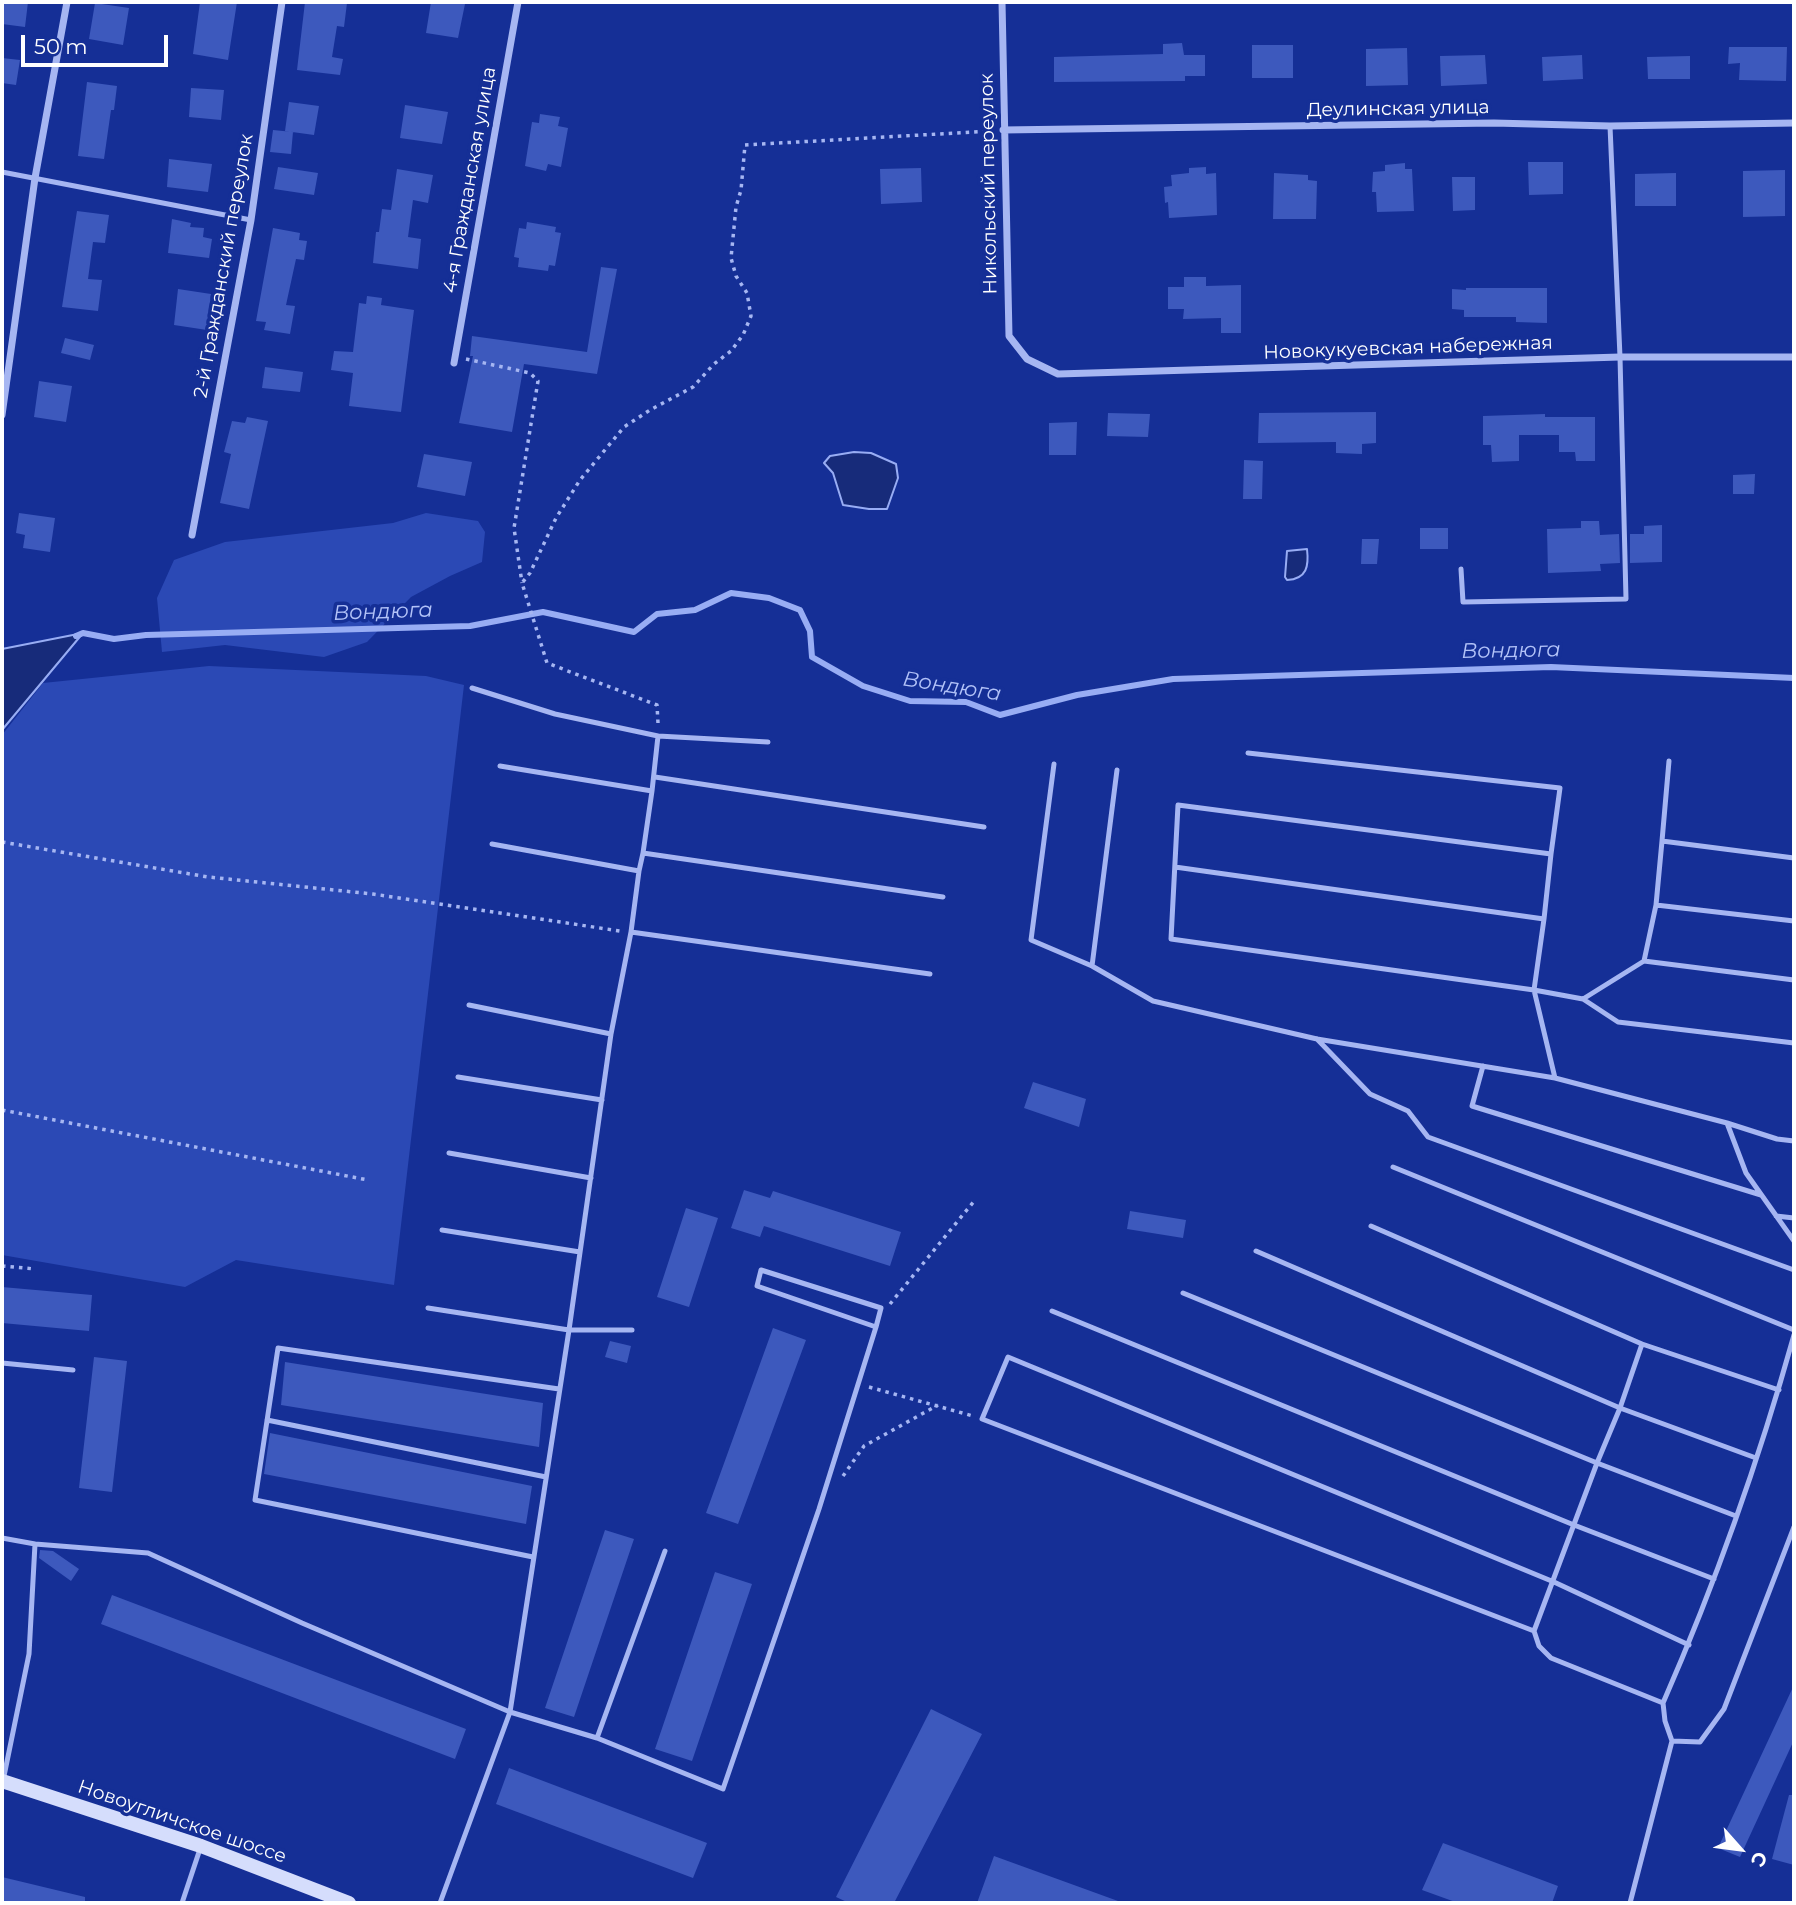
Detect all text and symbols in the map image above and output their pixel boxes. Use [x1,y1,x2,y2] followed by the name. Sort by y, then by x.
[24,21,172,65] scale bar
[34,34,88,59] text: 50 m
[439,65,501,295] street label: 4-я Гражданская улица
[976,73,1002,295] street label: Никольский переулок
[1306,96,1490,122] street label: Деулинская улица
[190,132,258,400] street label: 2-й Гражданский переулок
[1263,332,1553,364] street label: Новокукуевская набережная
[333,598,433,626] water label: Вондюга
[1461,638,1561,664] water label: Вондюга
[901,667,1003,707] water label: Вондюга
[75,1776,289,1868] street label: Новоугличское шоссе
[1705,1814,1775,1884] north arrow
[1746,1848,1772,1871] text: С

